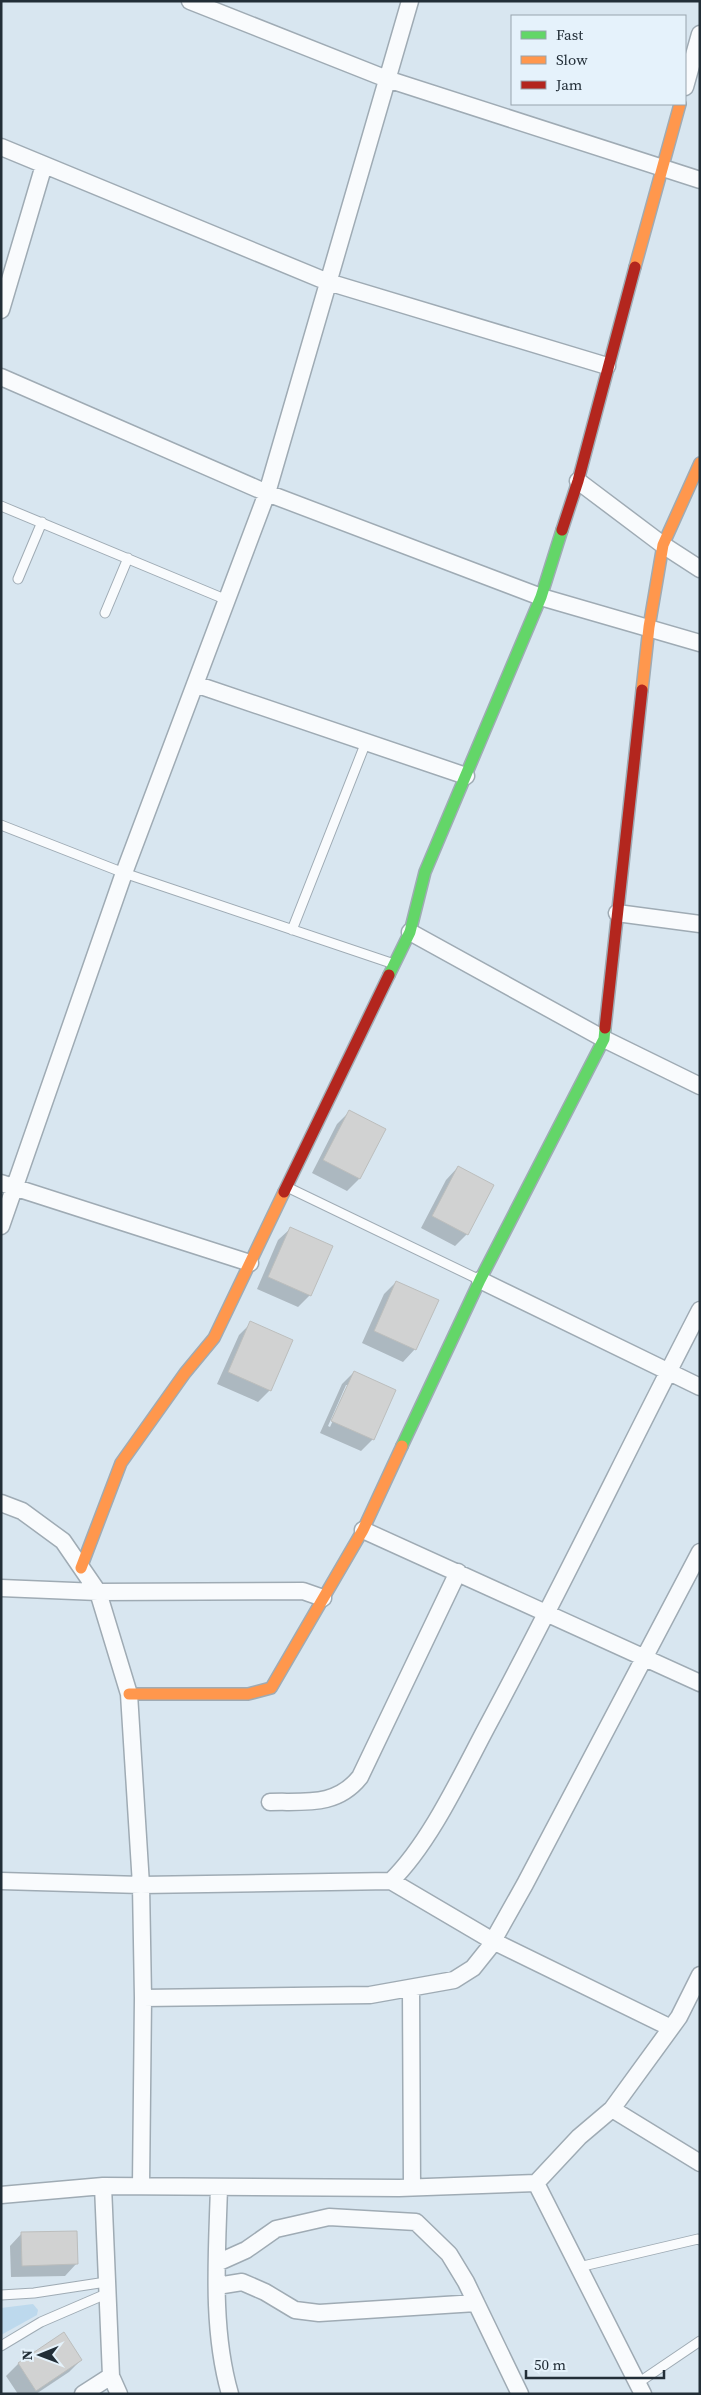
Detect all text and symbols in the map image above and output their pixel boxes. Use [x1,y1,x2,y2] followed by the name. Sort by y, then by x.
[511,15,686,105] legend
[556,24,583,45] text: Fast
[556,49,588,70] text: Slow
[555,74,583,95] text: Jam
[15,2330,65,2380] north arrow
[526,2348,664,2380] scale bar
[17,2350,37,2361] text: N
[534,2354,566,2375] text: 50 m

